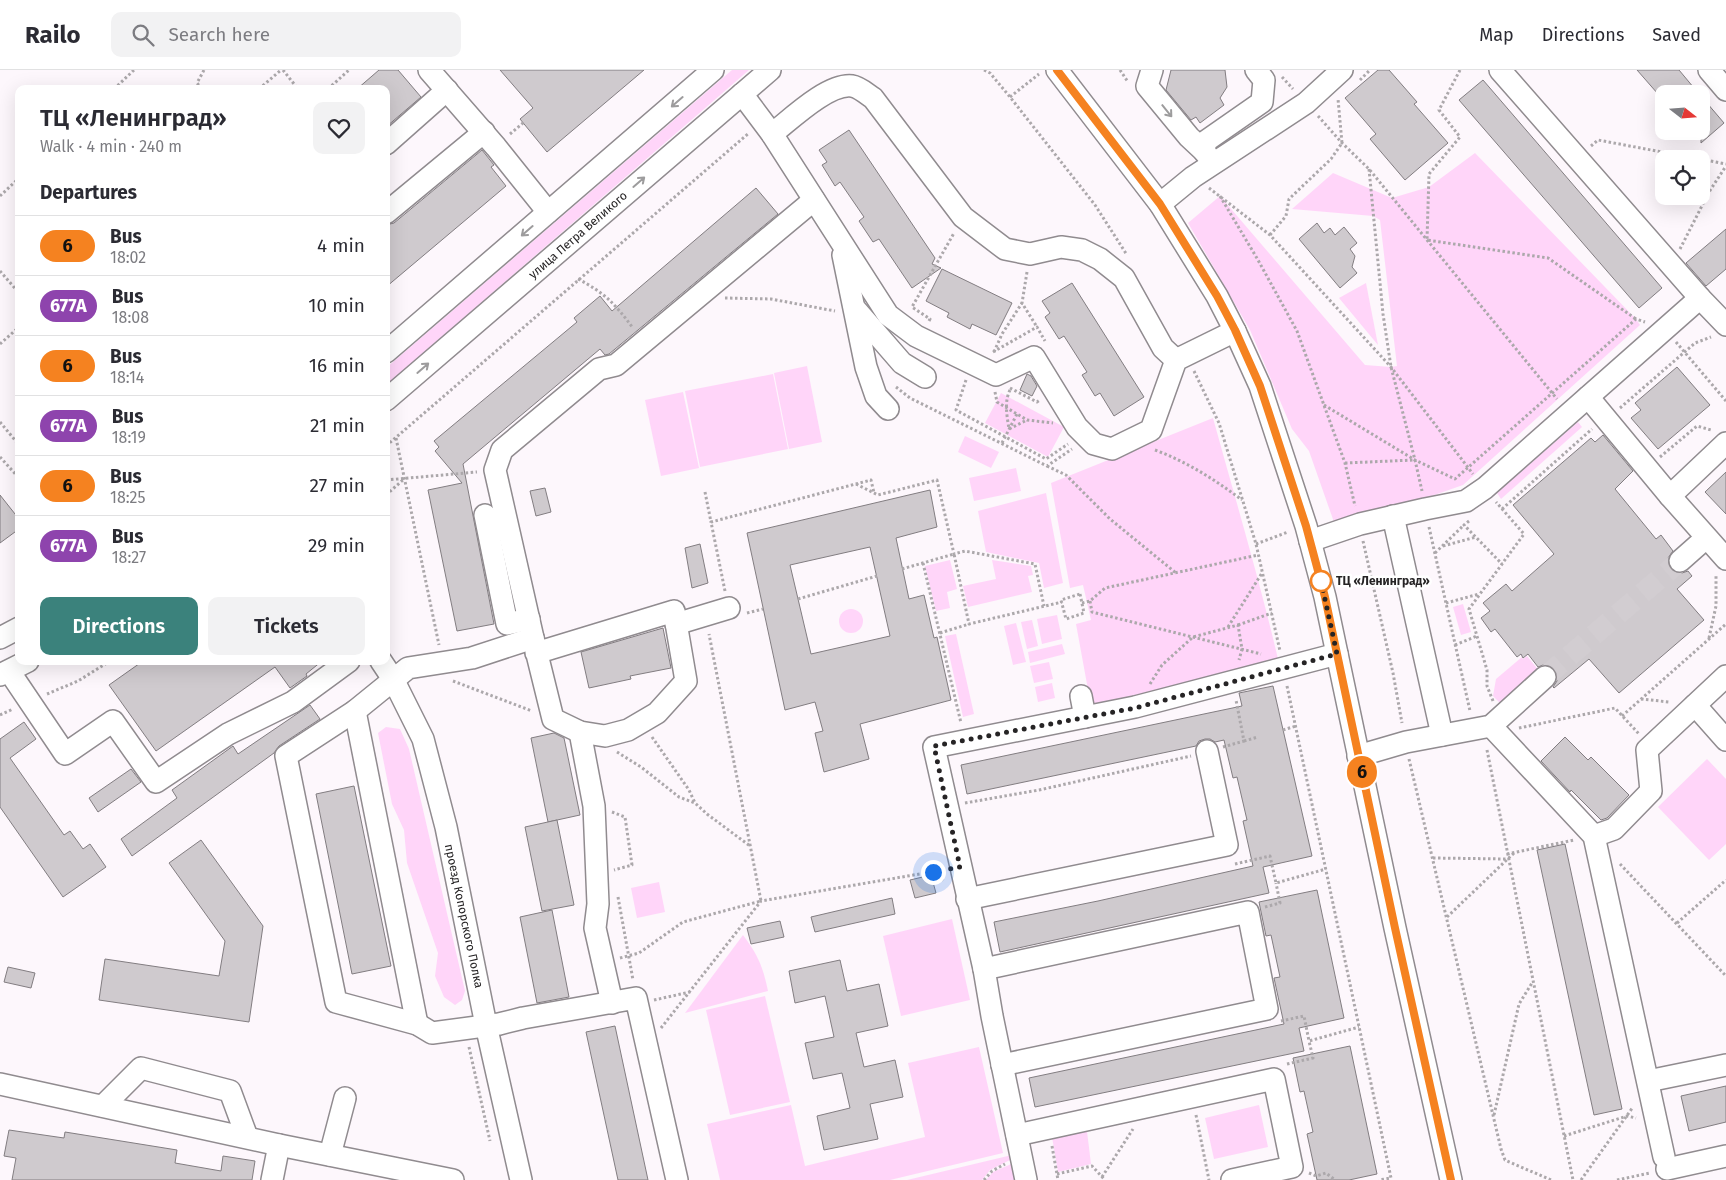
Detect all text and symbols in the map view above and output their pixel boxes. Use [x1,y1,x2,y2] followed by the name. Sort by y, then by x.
[111,12,461,57] search box
[25,21,81,49] text: Railo
[129,21,157,49] icon: search
[169,23,270,46] text: Search here
[1479,24,1514,46] text: Map
[1542,24,1624,46] text: Directions
[1652,24,1701,46] text: Saved
[1655,85,1710,140] north arrow
[1655,85,1710,205] map controls
[670,96,683,108] one-way arrow
[313,102,365,154] button: heart
[40,104,227,132] text: ТЦ «Ленинград»
[1162,104,1173,117] one-way arrow
[40,137,182,156] text: Walk · 4 min · 240 m
[1655,150,1710,205] button: locate
[633,176,646,188] one-way arrow
[40,181,137,204] text: Departures
[526,188,630,282] street label: улица Петра Великого
[110,225,142,248] text: Bus
[521,225,534,236] one-way arrow
[317,234,365,257] text: 4 min
[62,235,73,257] text: 6
[110,248,146,267] text: 18:02
[112,285,143,308] text: Bus
[308,294,365,317] text: 10 min
[50,295,87,317] text: 677А
[112,308,149,327] text: 18:08
[110,345,142,368] text: Bus
[309,354,365,377] text: 16 min
[62,355,73,377] text: 6
[417,362,430,374] one-way arrow
[110,368,144,387] text: 18:14
[112,405,143,428] text: Bus
[310,414,365,437] text: 21 min
[50,415,87,437] text: 677А
[112,428,146,447] text: 18:19
[110,465,142,488] text: Bus
[310,474,365,497] text: 27 min
[62,475,73,497] text: 6
[110,488,146,507] text: 18:25
[112,525,143,548] text: Bus
[308,534,365,557] text: 29 min
[50,535,87,557] text: 677А
[112,548,146,567] text: 18:27
[1310,570,1332,592] marker: ТЦ «Ленинград»
[1336,574,1430,588] place label: ТЦ «Ленинград»
[40,597,198,655] button: Directions
[208,597,365,655] button: Tickets
[1346,756,1378,788] line badge: 6
[1357,761,1367,783] text: 6
[442,843,486,989] street label: проезд Копорского Полка
[921,860,946,885] your location

